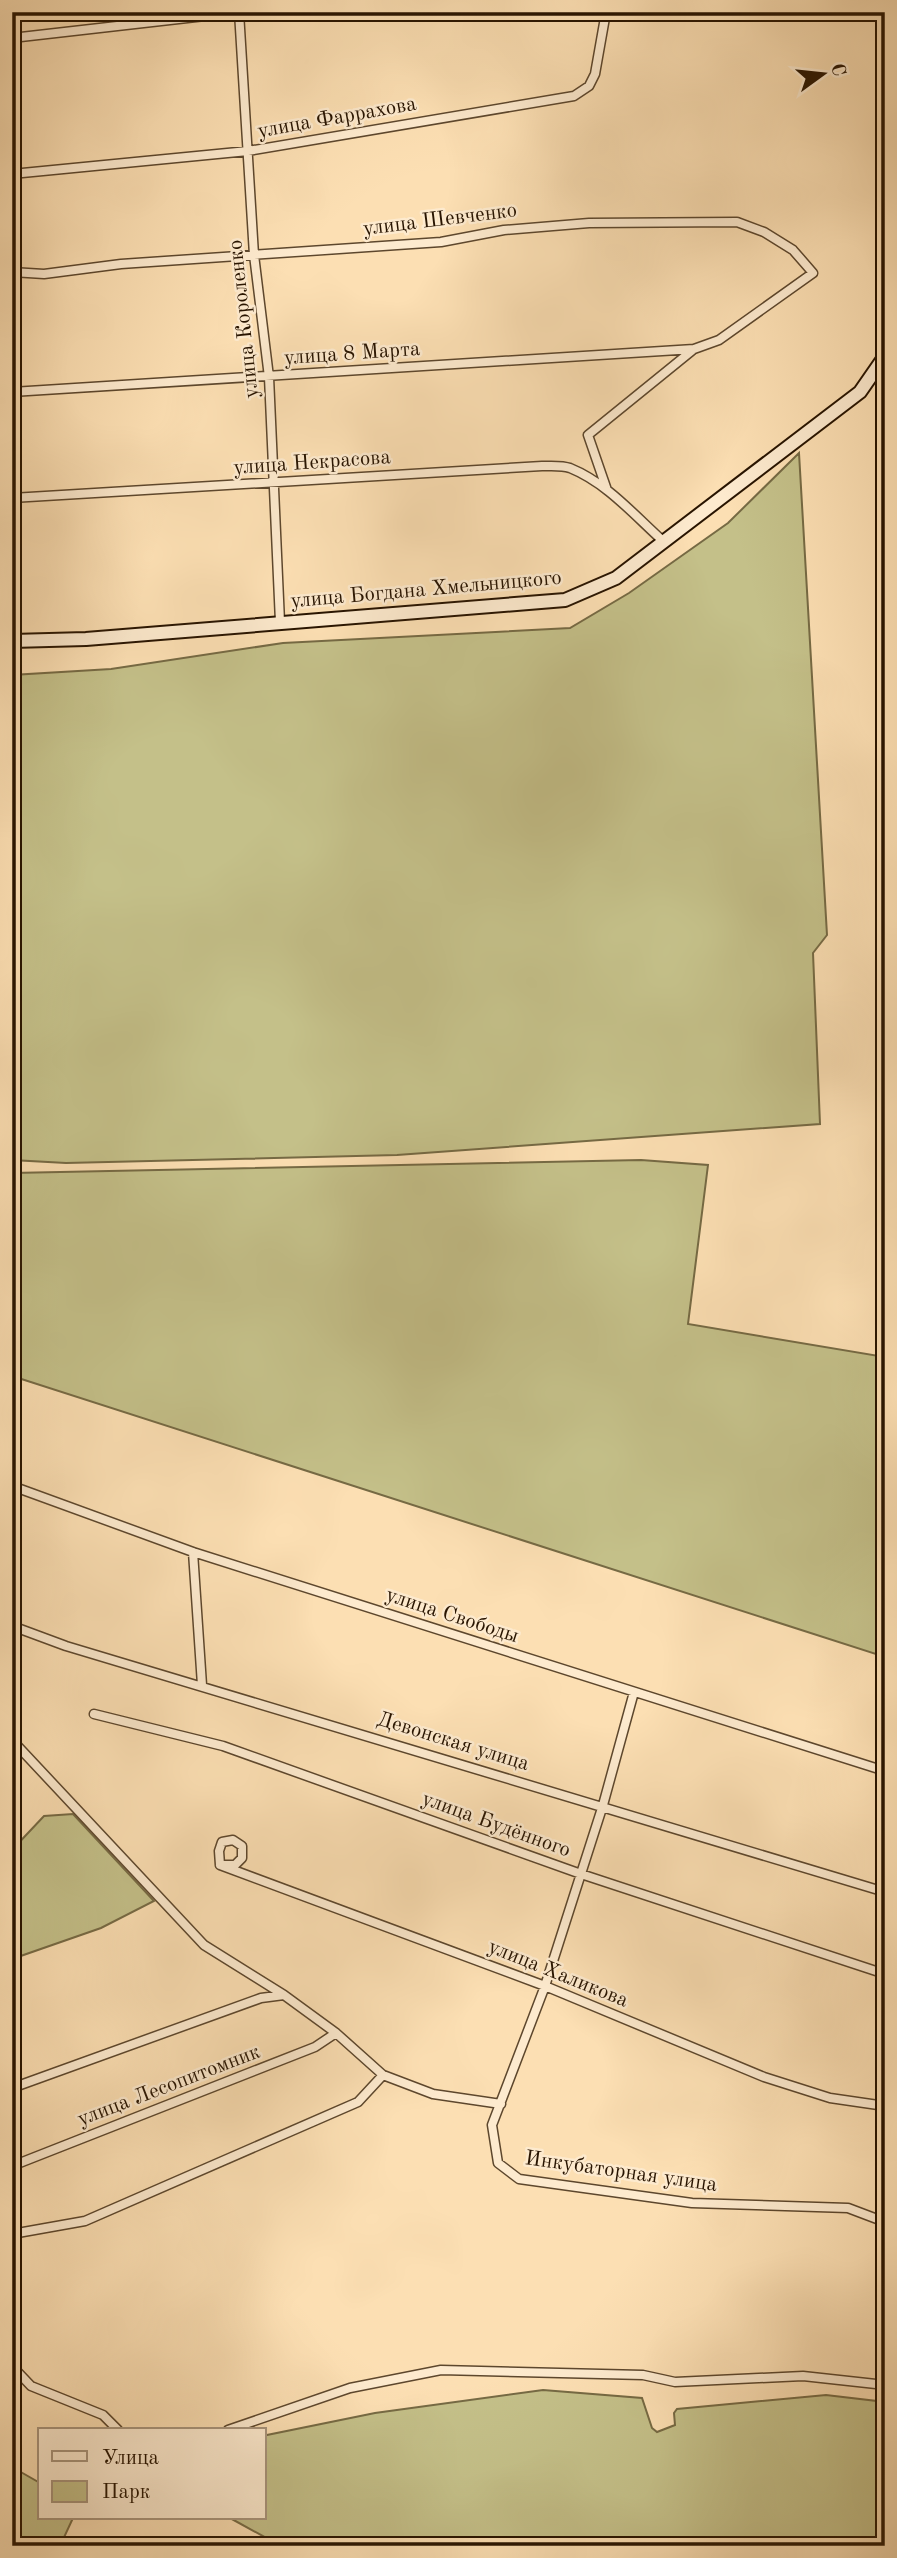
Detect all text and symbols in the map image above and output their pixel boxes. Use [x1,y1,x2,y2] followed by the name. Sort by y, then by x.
[788,38,858,108] north arrow
[826,62,848,79] text: С
[256,94,418,142] street label: улица Фаррахова
[362,200,518,240] street label: улица Шевченко
[225,239,263,399] street label: улица Короленко
[283,339,421,369] street label: улица 8 Марта
[233,447,391,479] street label: улица Некрасова
[290,568,562,612] street label: улица Богдана Хмельницкого
[383,1585,521,1647] street label: улица Свободы
[374,1709,532,1775] street label: Девонская улица
[419,1788,573,1862] street label: улица Будённого
[485,1936,631,2012] street label: улица Халикова
[75,2041,264,2131] street label: улица Лесопитомник
[524,2148,718,2196] street label: Инкубаторная улица
[38,2428,266,2520] legend
[102,2448,159,2469] text: Улица
[102,2482,151,2503] text: Парк

